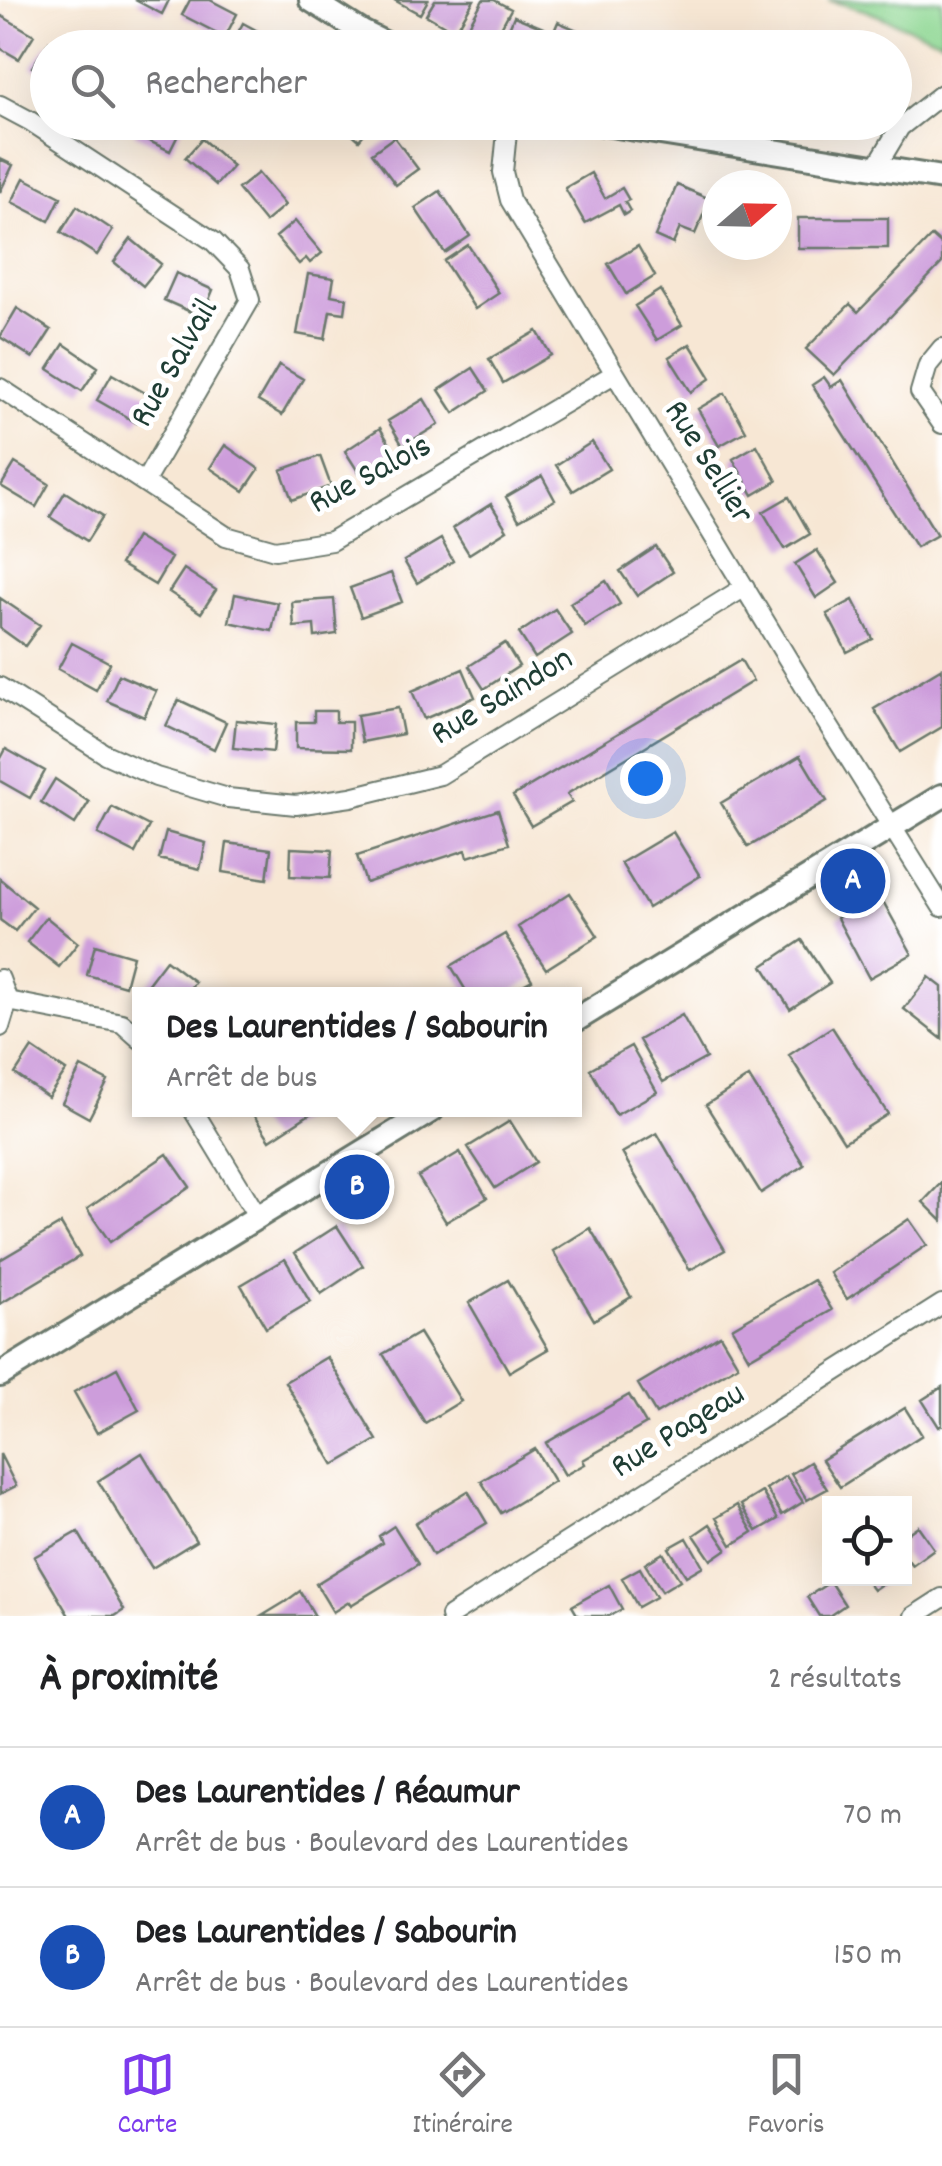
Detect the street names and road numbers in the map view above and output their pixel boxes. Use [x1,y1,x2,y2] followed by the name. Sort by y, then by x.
[119,290,233,438] street label: Rue Salvail
[649,391,765,535] street label: Rue Sellier
[301,423,441,529] street label: Rue Salois
[422,636,584,760] street label: Rue Saindon
[602,1371,756,1493] street label: Rue Pageau

